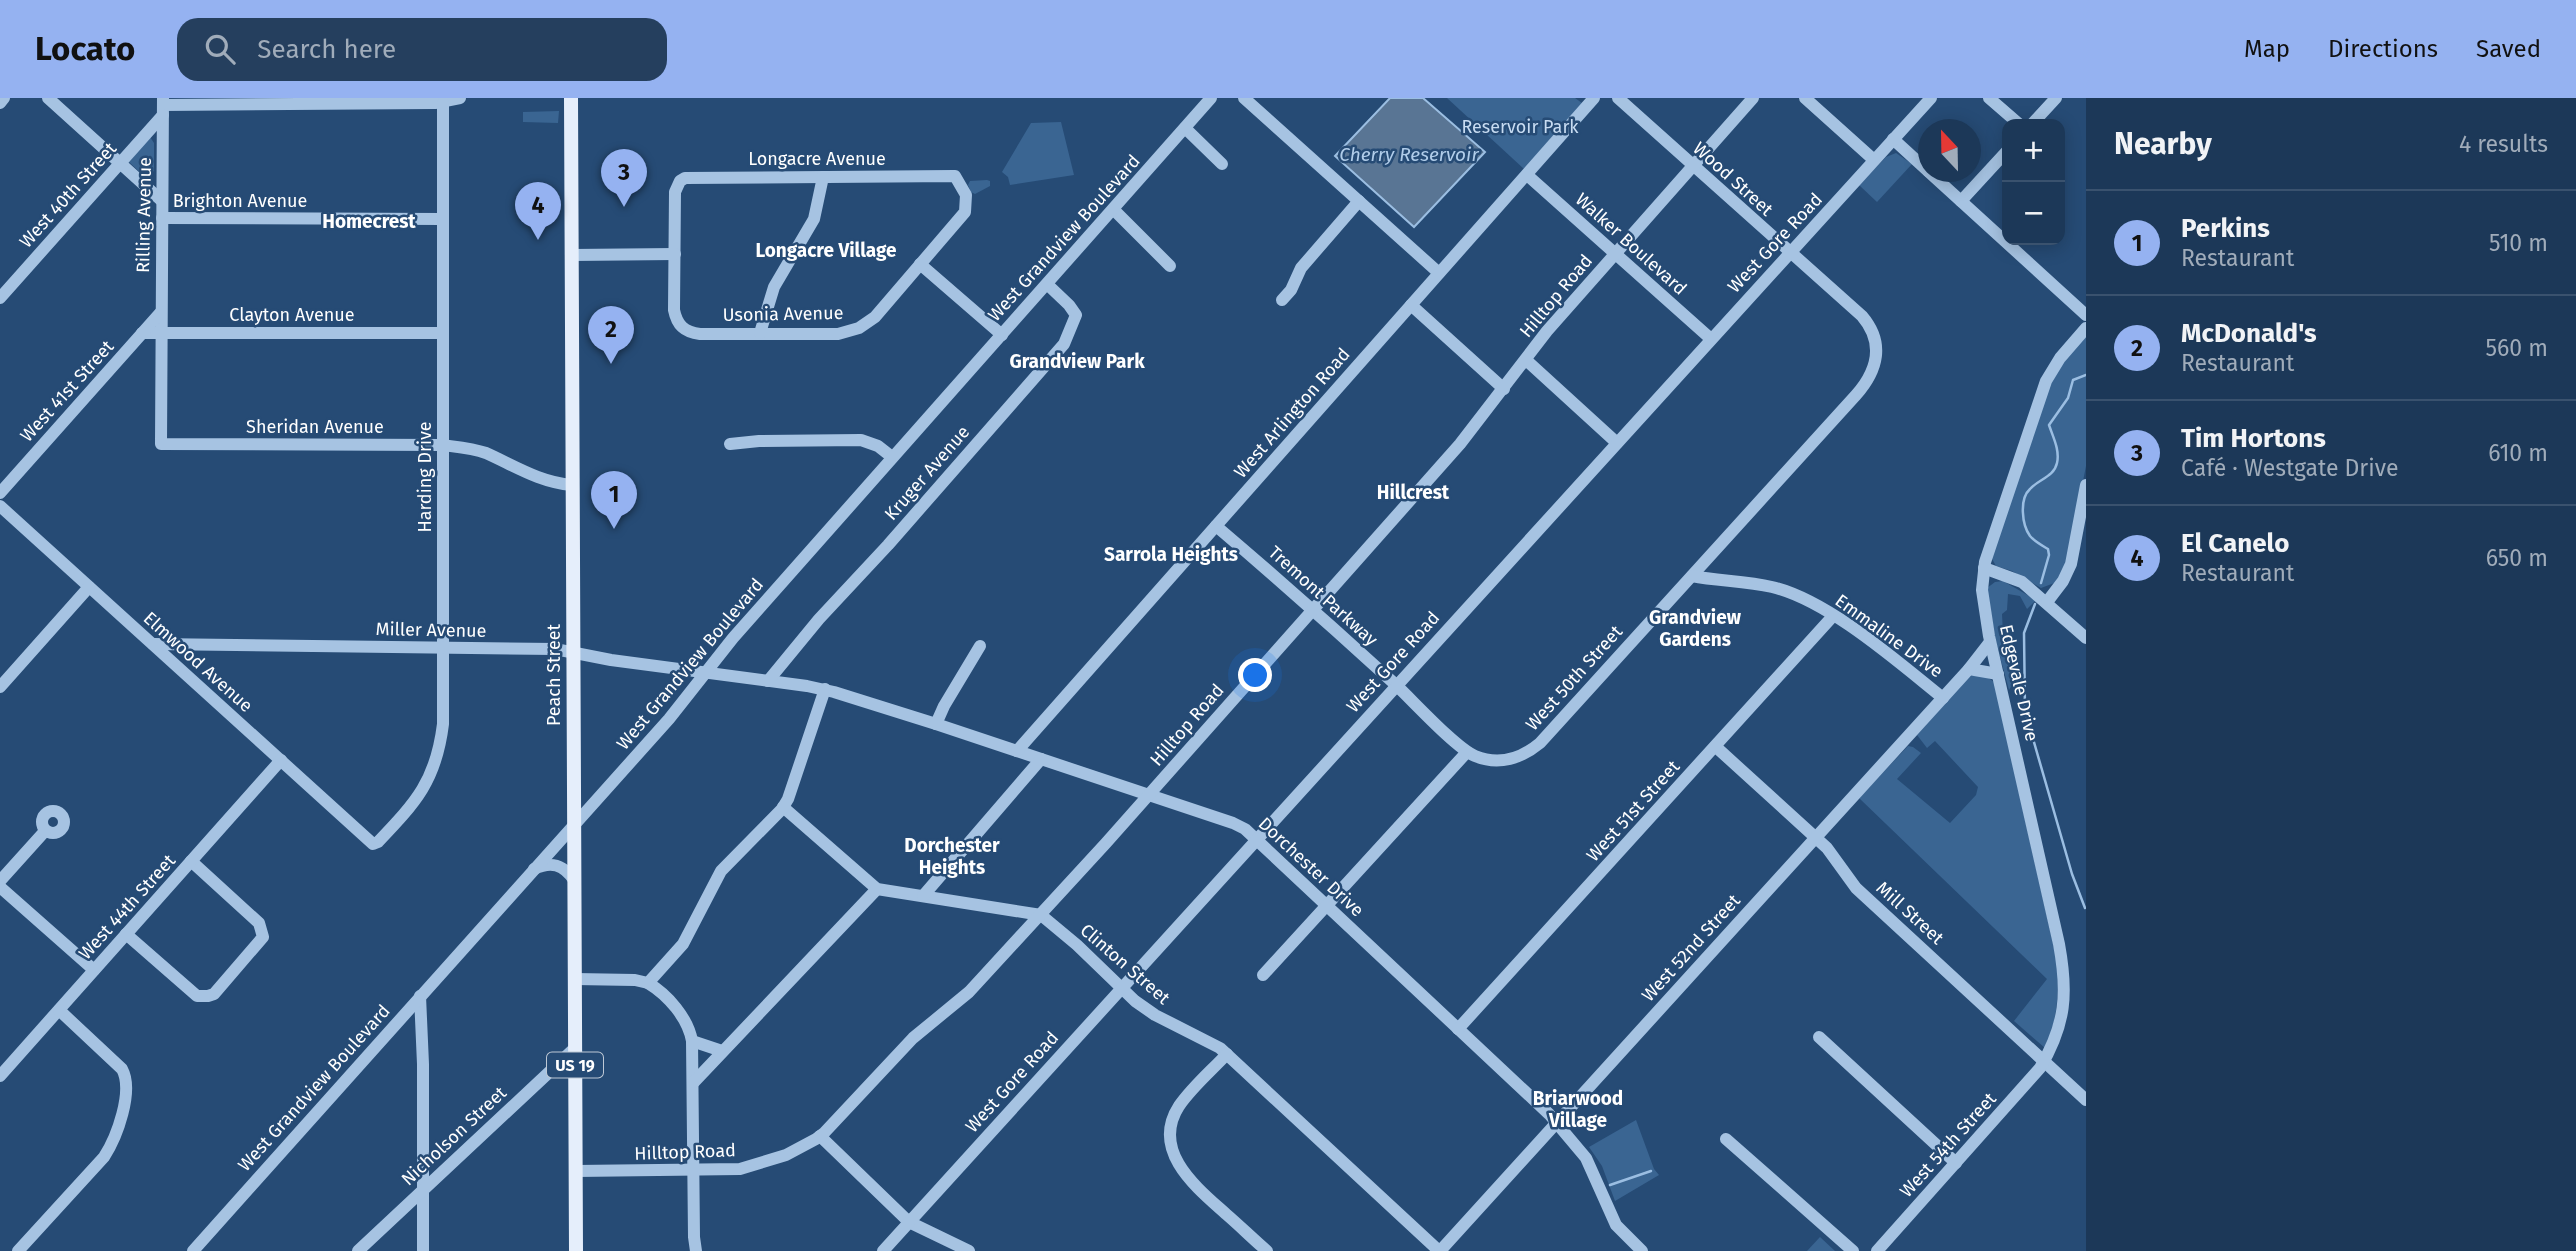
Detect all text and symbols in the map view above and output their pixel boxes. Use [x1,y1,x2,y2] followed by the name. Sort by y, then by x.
[177,18,667,81] search box
[35,29,135,69] text: Locato
[201,30,239,68] icon: search
[257,34,396,65] text: Search here
[2244,35,2290,63] text: Map
[2328,35,2438,63] text: Directions
[2476,35,2541,63] text: Saved
[1461,116,1579,138] park label: Reservoir Park
[1918,119,1981,182] north arrow
[2002,119,2065,245] map controls
[2002,119,2065,182] button: +
[2114,126,2212,162] text: Nearby
[2459,130,2548,158] text: 4 results
[15,137,121,252] street label: West 40th Street
[1688,137,1778,221] street label: Wood Street
[1339,143,1479,166] water label: Cherry Reservoir
[748,148,886,170] street label: Longacre Avenue
[601,149,647,207] pin: 3
[983,150,1145,326] street label: West Grandview Boulevard
[132,157,156,273] street label: Rilling Avenue
[515,182,561,240] pin: 4
[2002,182,2065,245] button: −
[1571,188,1691,300] street label: Walker Boulevard
[1723,188,1827,298] street label: West Gore Road
[173,190,307,212] street label: Brighton Avenue
[322,210,416,233] district label: Homecrest
[2181,213,2270,244] text: Perkins
[2132,229,2142,257] text: 1
[2489,229,2548,257] text: 510 m
[755,239,897,262] district label: Longacre Village
[2181,244,2294,272] text: Restaurant
[1515,250,1597,342] street label: Hilltop Road
[722,302,844,326] street label: Usonia Avenue
[229,304,355,326] street label: Clayton Avenue
[588,306,634,364] pin: 2
[2181,318,2317,349] text: McDonald's
[2131,334,2143,362] text: 2
[2486,334,2548,362] text: 560 m
[16,335,119,446] street label: West 41st Street
[1229,343,1355,483] street label: West Arlington Road
[2181,349,2294,377] text: Restaurant
[1009,350,1145,373] district label: Grandview Park
[246,416,384,438] street label: Sheridan Avenue
[414,421,436,533] street label: Harding Drive
[880,421,974,525] street label: Kruger Avenue
[2181,423,2326,454] text: Tim Hortons
[2131,439,2143,467] text: 3
[2488,439,2548,467] text: 610 m
[2181,454,2398,482] text: Café · Westgate Drive
[591,471,637,529] pin: 1
[1377,481,1450,504] district label: Hillcrest
[2181,528,2289,559] text: El Canelo
[1264,541,1382,651] street label: Tremont Parkway
[1104,543,1238,566] district label: Sarrola Heights
[2131,544,2144,572] text: 4
[2486,544,2548,572] text: 650 m
[2181,559,2294,587] text: Restaurant
[612,574,768,754] street label: West Grandview Boulevard
[1831,590,1947,682] street label: Emmaline Drive
[1649,606,1742,651] district label: Grandview Gardens
[139,607,257,717] street label: Elmwood Avenue
[1342,607,1444,717] street label: West Gore Road
[375,618,487,642] street label: Miller Avenue
[1521,621,1627,735] street label: West 50th Street
[543,623,565,726] street label: Peach Street
[1995,623,2043,743] street label: Edgevale Drive
[1238,658,1272,692] your location
[1145,679,1229,771] street label: Hilltop Road
[1582,755,1685,866] street label: West 51st Street
[1254,813,1368,921] street label: Dorchester Drive
[904,834,1000,879] district label: Dorchester Heights
[74,849,180,964] street label: West 44th Street
[1872,877,1949,949] street label: Mill Street
[1637,889,1745,1006] street label: West 52nd Street
[1076,919,1175,1009] street label: Clinton Street
[233,1000,395,1176] street label: West Grandview Boulevard
[961,1027,1063,1137] street label: West Gore Road
[547,1052,603,1077] road number: US 19
[397,1081,511,1190] street label: Nicholson Street
[1533,1087,1623,1132] district label: Briarwood Village
[1895,1088,2001,1202] street label: West 54th Street
[634,1139,736,1165] street label: Hilltop Road

